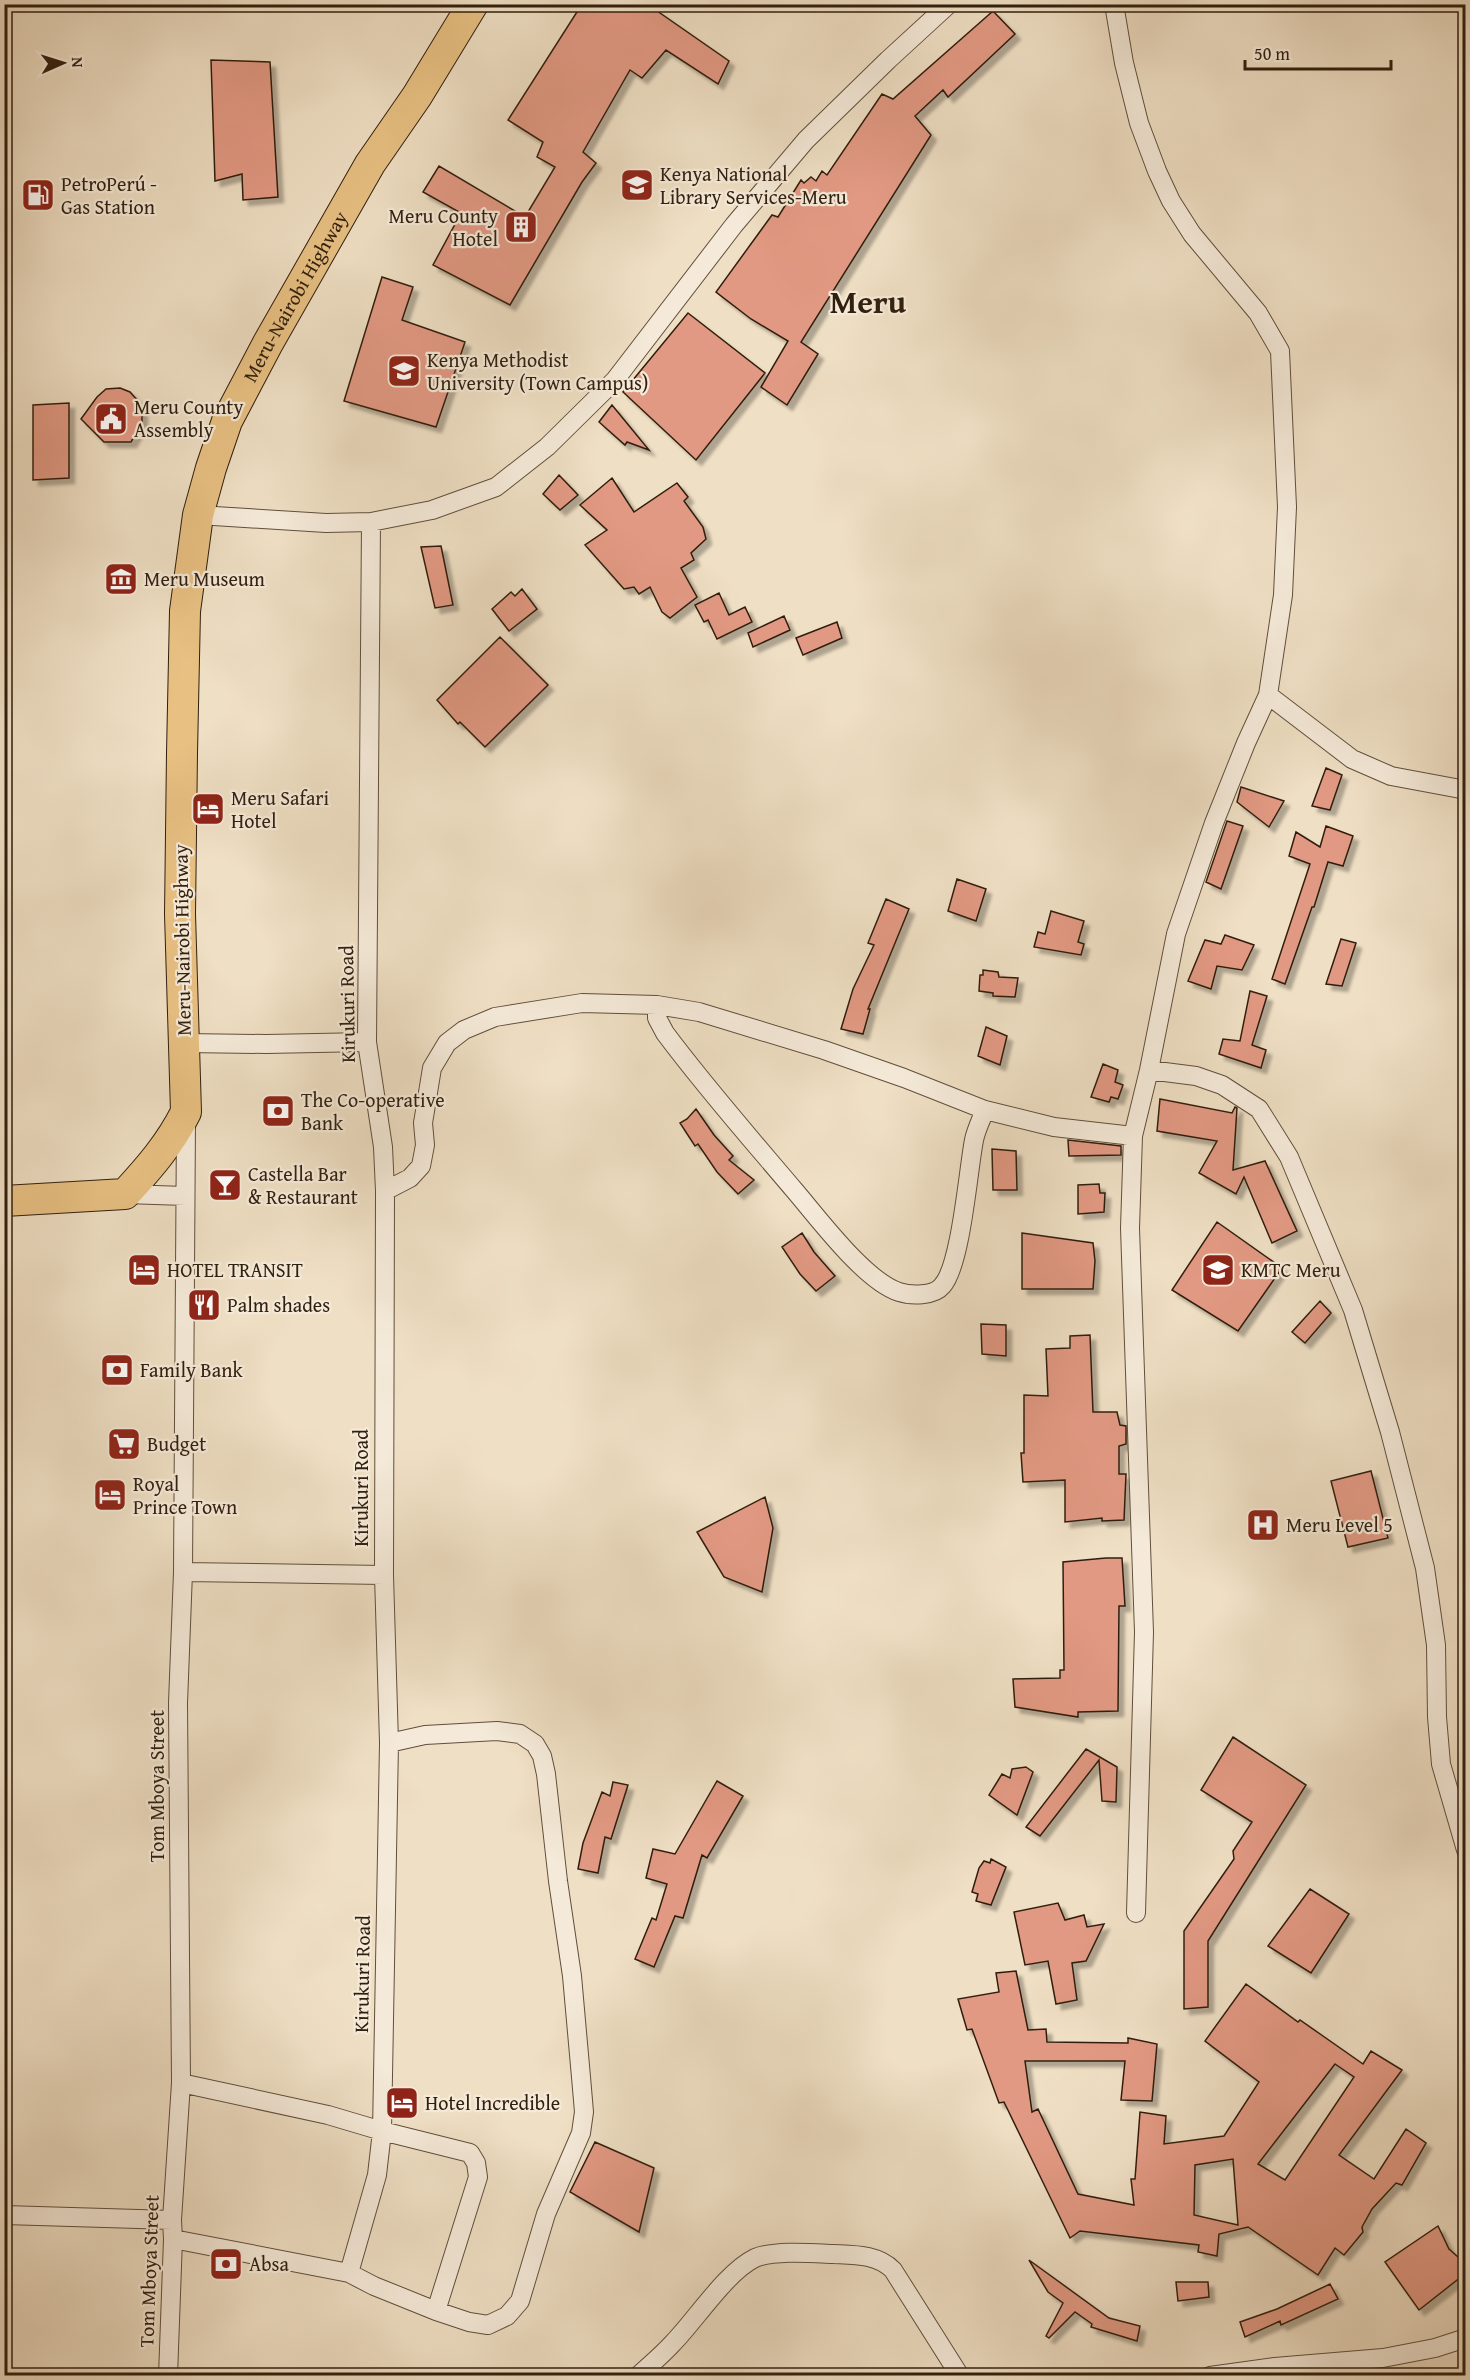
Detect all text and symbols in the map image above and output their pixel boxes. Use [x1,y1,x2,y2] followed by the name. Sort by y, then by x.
[33,33,93,93] north arrow
[1245,33,1390,71] scale bar
[1254,40,1290,67] text: 50 m
[66,56,90,68] text: N
[660,159,847,211] place label: Kenya National Library Services-Meru
[619,167,655,203] school or university icon: Kenya National Library Services-Meru
[61,169,157,221] place label: PetroPerú - Gas Station
[20,177,56,213] fuel station icon: PetroPerú - Gas Station
[389,201,498,253] place label: Meru County Hotel
[235,206,354,387] street label: Meru-Nairobi Highway
[503,209,539,245] building icon: Meru County Hotel
[830,278,907,325] district label: Meru
[427,345,648,397] place label: Kenya Methodist University (Town Campus)
[386,353,422,389] school or university icon: Kenya Methodist University (Town Campus)
[134,392,243,444] place label: Meru County Assembly
[93,401,129,437] public building icon: Meru County Assembly
[103,561,139,597] museum icon: Meru Museum
[144,564,266,593] place label: Meru Museum
[231,783,330,835] place label: Meru Safari Hotel
[190,791,226,827] hotel icon: Meru Safari Hotel
[165,844,198,1036] street label: Meru-Nairobi Highway
[331,945,362,1063] street label: Kirukuri Road
[301,1085,445,1137] place label: The Co-operative Bank
[260,1093,296,1129] bank icon: The Co-operative Bank
[248,1159,358,1211] place label: Castella Bar & Restaurant
[207,1167,243,1203] bar icon: Castella Bar & Restaurant
[126,1252,162,1288] hotel icon: HOTEL TRANSIT
[1200,1252,1236,1288] school or university icon: KMTC Meru
[167,1255,303,1284] place label: HOTEL TRANSIT
[1241,1255,1341,1284] place label: KMTC Meru
[186,1287,222,1323] restaurant icon: Palm shades
[227,1290,330,1319] place label: Palm shades
[99,1352,135,1388] bank icon: Family Bank
[140,1355,243,1384] place label: Family Bank
[106,1426,142,1462] supermarket icon: Budget
[147,1429,206,1458] place label: Budget
[346,1429,375,1547] street label: Kirukuri Road
[133,1469,237,1521] place label: Royal Prince Town
[92,1477,128,1513] hotel icon: Royal Prince Town
[1245,1507,1281,1543] hospital icon: Meru Level 5
[1286,1510,1393,1539] place label: Meru Level 5
[142,1710,171,1862] street label: Tom Mboya Street
[346,1915,377,2033] street label: Kirukuri Road
[384,2085,420,2121] hotel icon: Hotel Incredible
[425,2088,560,2117] place label: Hotel Incredible
[131,2194,166,2348] street label: Tom Mboya Street
[208,2246,244,2282] bank icon: Absa
[249,2249,289,2278] place label: Absa

